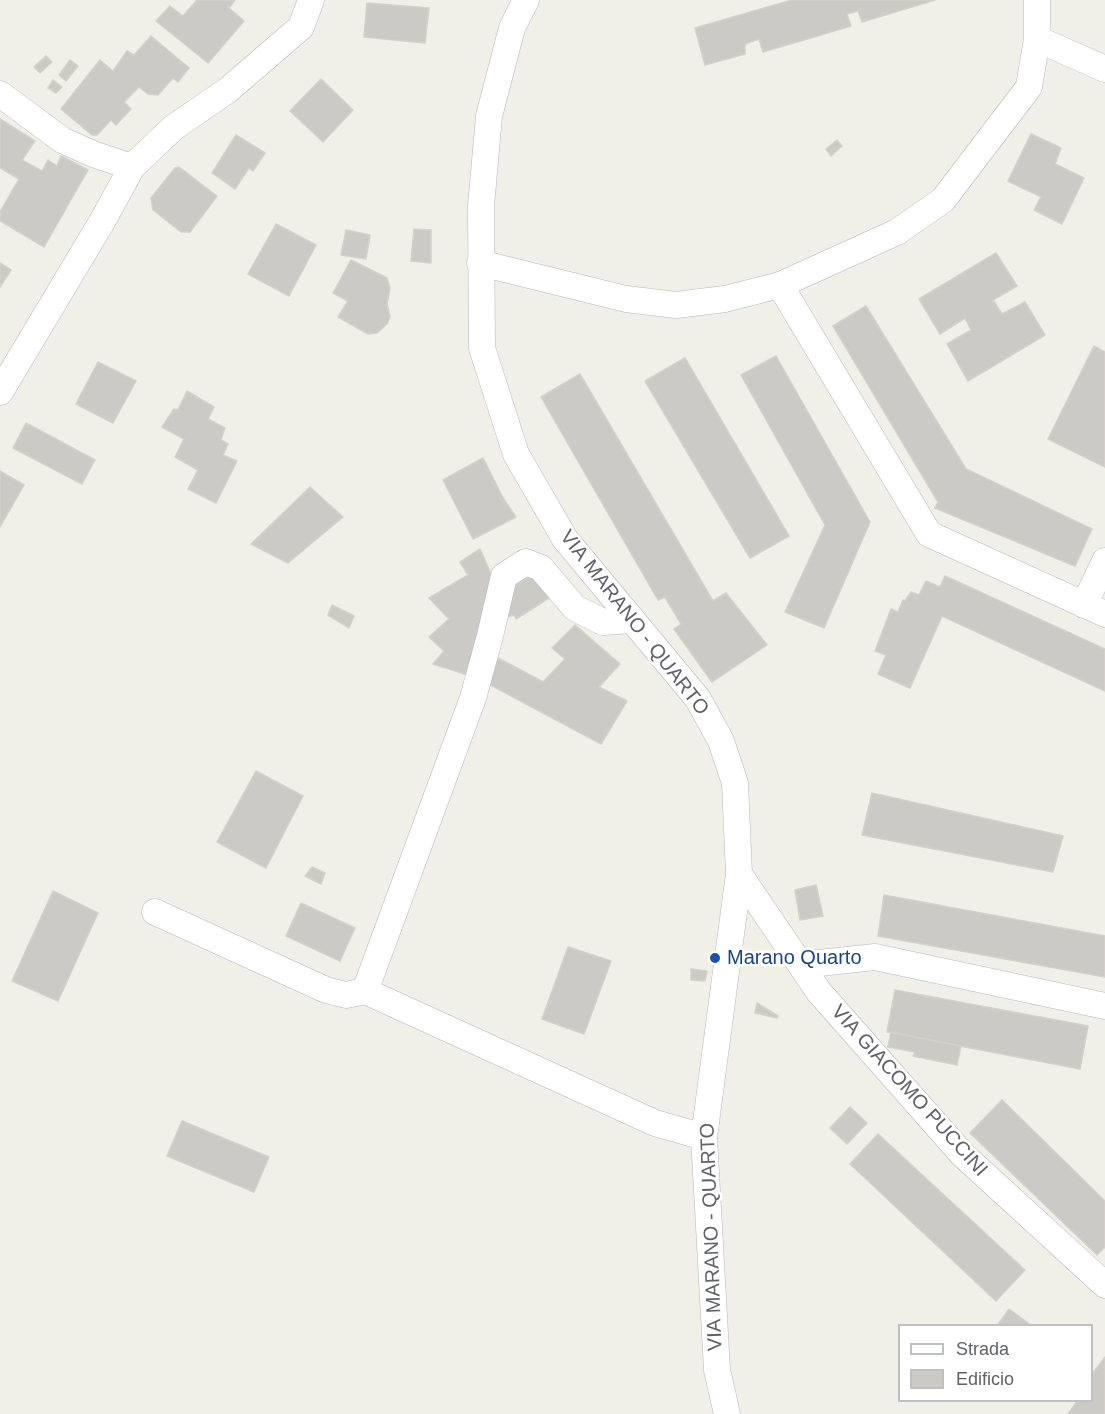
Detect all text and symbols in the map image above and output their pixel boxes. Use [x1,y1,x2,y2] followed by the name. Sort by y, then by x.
[554,526,714,720] street label: VIA MARANO - QUARTO
[727,946,862,970] place label: Marano Quarto
[708,951,722,965] marker: Marano Quarto
[826,1000,992,1182] street label: VIA GIACOMO PUCCINI
[696,1123,728,1351] street label: VIA MARANO - QUARTO
[898,1324,1093,1402] legend
[956,1339,1009,1359] text: Strada
[956,1369,1014,1389] text: Edificio

